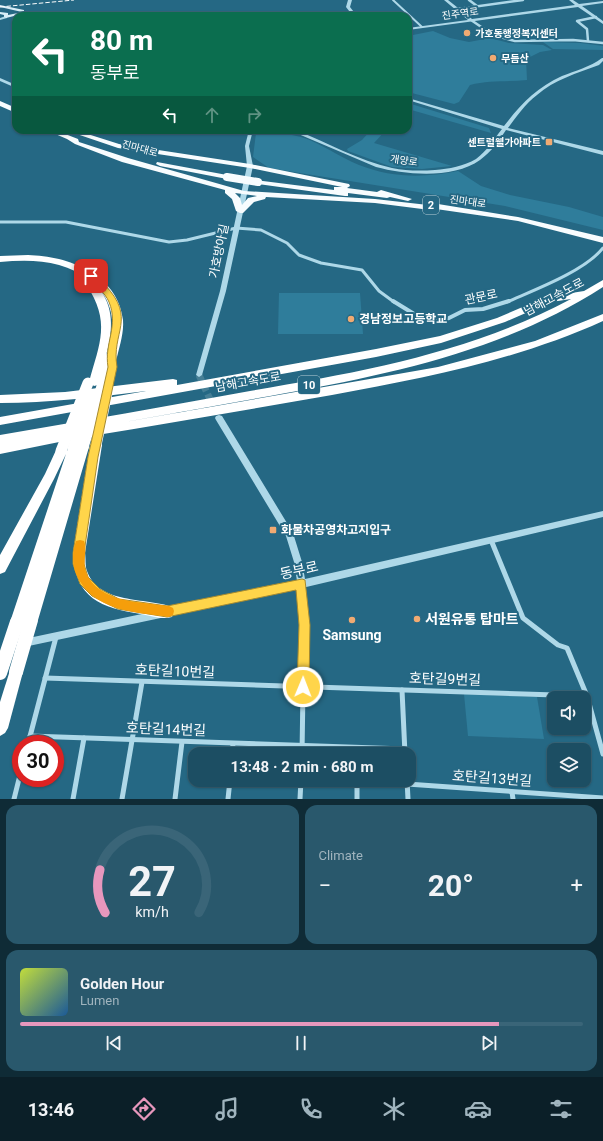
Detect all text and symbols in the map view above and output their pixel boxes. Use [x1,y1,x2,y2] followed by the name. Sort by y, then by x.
[441,5,479,22] street label: 진주역로
[90,24,153,57] text: 80 m
[24,28,76,80] icon: left
[462,28,472,38] marker: 가호동행정복지센터
[475,28,558,39] place label: 가호동행정복지센터
[488,53,498,63] marker: 무듬산
[501,53,529,64] place label: 무듬산
[90,62,140,83] text: 동부로
[159,104,181,126] icon: left
[201,104,223,126] icon: ahead
[243,104,265,126] icon: right
[467,137,541,148] place label: 센트럴웰가아파트
[544,137,554,147] marker: 센트럴웰가아파트
[121,138,159,159] street label: 진마대로
[389,153,418,168] street label: 개양로
[449,193,487,210] street label: 진마대로
[423,196,439,214] road number: 2
[206,223,232,279] street label: 가호방아길
[74,259,108,293] pin
[80,265,102,287] icon: arrive
[521,275,587,319] street label: 남해고속도로
[463,287,499,307] street label: 관문로
[359,312,447,326] place label: 경남정보고등학교
[346,314,356,324] marker: 경남정보고등학교
[214,369,282,395] street label: 남해고속도로
[298,376,320,394] road number: 10
[281,523,391,537] place label: 화물차공영차고지입구
[268,525,278,535] marker: 화물차공영차고지입구
[278,558,320,582] street label: 동부로
[425,611,519,627] place label: 서원유통 탑마트
[412,614,422,624] marker: 서원유통 탑마트
[347,615,357,625] marker: Samsung
[322,627,382,643] place label: Samsung
[135,662,215,680] street label: 호탄길10번길
[282,666,324,708] position arrow
[409,670,481,688] street label: 호탄길9번길
[547,691,591,787] map controls
[547,691,591,735] button: sound
[126,720,206,738] street label: 호탄길14번길
[12,735,64,787] speed limit sign: 30
[547,743,591,787] button: layers
[231,758,373,776] text: 13:48 · 2 min · 680 m
[451,767,533,789] street label: 호탄길13번길
[319,848,363,863] text: Climate
[128,856,176,905] text: 27
[428,868,474,903] text: 20°
[319,873,331,898] text: −
[571,873,583,898] text: +
[135,903,169,919] text: km/h
[80,975,164,993] text: Golden Hour
[80,993,119,1008] text: Lumen
[103,1032,125,1054] icon: previous
[290,1032,312,1054] icon: pause
[478,1032,500,1054] icon: next
[130,1095,158,1123] icon: directions
[213,1095,241,1123] icon: music
[297,1095,325,1123] icon: phone
[380,1095,408,1123] icon: climate
[464,1095,492,1123] icon: car
[547,1095,575,1123] icon: filters
[28,1099,74,1120] text: 13:46

